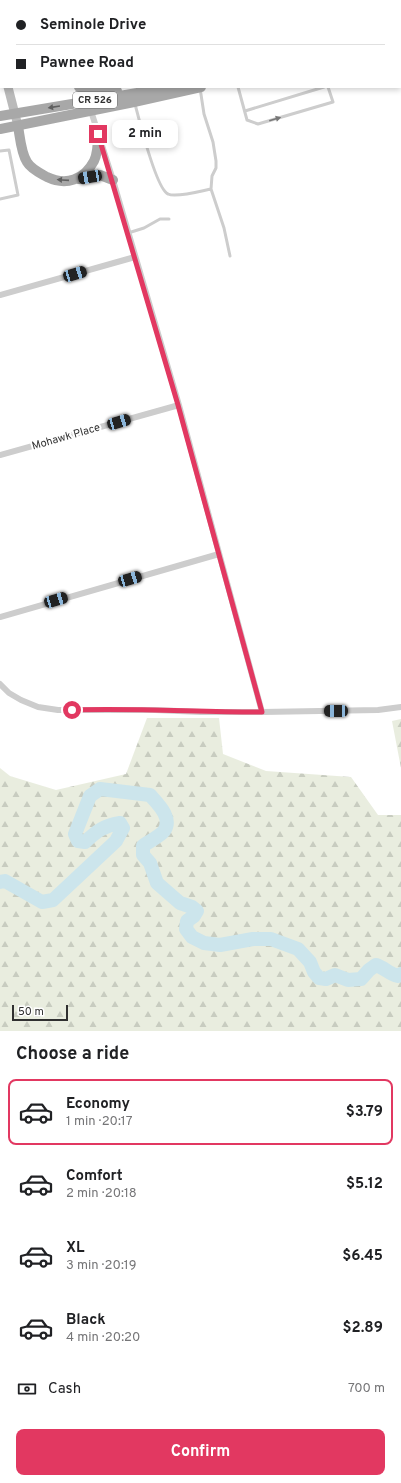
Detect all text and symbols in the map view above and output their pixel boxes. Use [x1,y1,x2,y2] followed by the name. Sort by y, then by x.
[40,16,146,35] text: Seminole Drive
[40,54,134,73] text: Pawnee Road
[73,92,117,108] road number: CR 526
[48,104,60,110] one-way arrow
[269,116,281,122] one-way arrow
[112,120,178,148] callout: 2 min
[89,125,107,143] route end
[128,126,162,142] text: 2 min
[77,169,103,185] car
[57,177,69,184] one-way arrow
[62,265,88,283] car
[106,413,132,431] car
[30,421,102,453] street label: Mohawk Place
[117,570,143,588] car
[43,591,69,609] car
[63,701,81,719] route start
[324,705,348,717] car
[12,1003,68,1022] scale bar
[18,1005,44,1019] text: 50 m
[16,1043,129,1066] text: Choose a ride
[18,1094,54,1130] icon: car
[66,1095,130,1114] text: Economy
[346,1103,383,1122] text: $3.79
[66,1114,132,1130] text: 1 min · 20:17
[18,1166,54,1202] icon: car
[66,1167,123,1186] text: Comfort
[346,1175,383,1194] text: $5.12
[66,1186,137,1202] text: 2 min · 20:18
[18,1238,54,1274] icon: car
[66,1239,84,1258] text: XL
[342,1247,383,1266] text: $6.45
[66,1258,136,1274] text: 3 min · 20:19
[18,1310,54,1346] icon: car
[66,1311,106,1330] text: Black
[342,1319,383,1338] text: $2.89
[66,1330,140,1346] text: 4 min · 20:20
[16,1378,38,1400] icon: cash
[48,1380,81,1399] text: Cash
[348,1381,385,1397] text: 700 m
[16,1429,385,1475] button: Confirm

